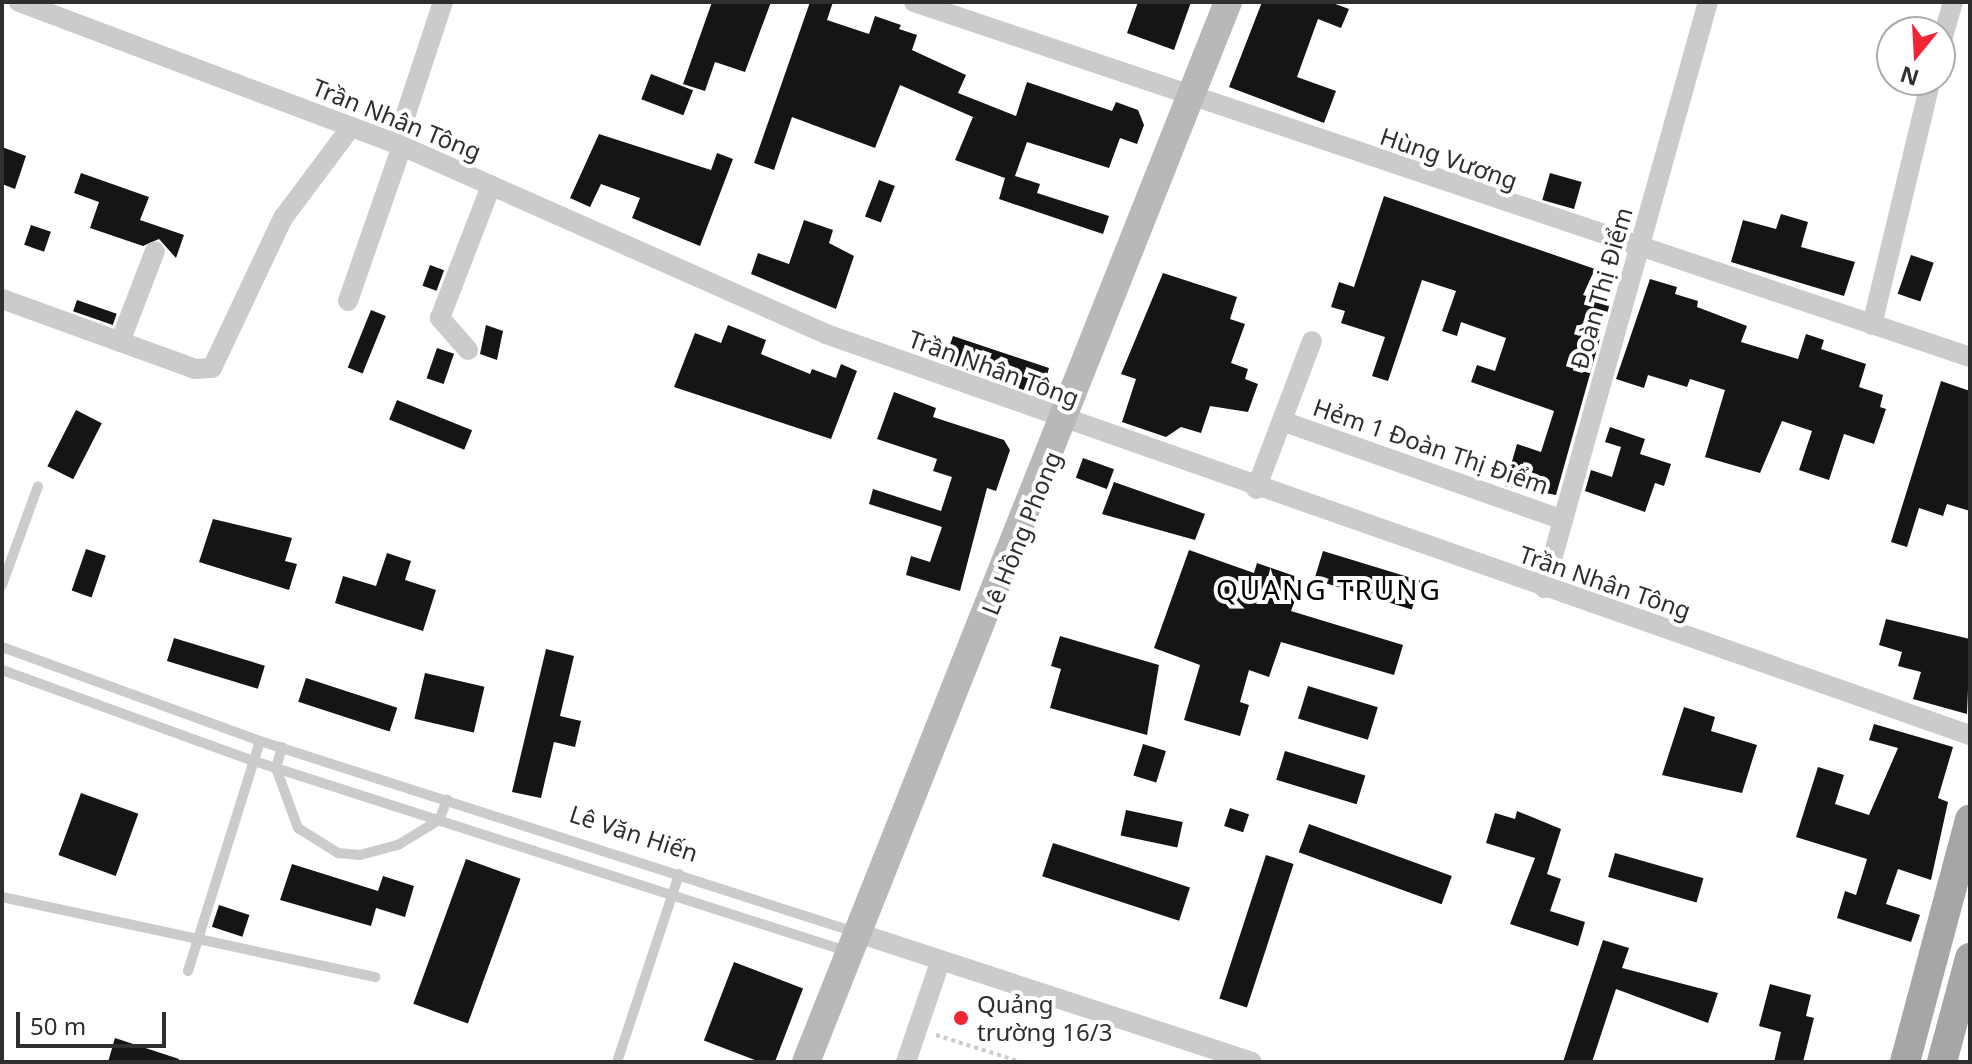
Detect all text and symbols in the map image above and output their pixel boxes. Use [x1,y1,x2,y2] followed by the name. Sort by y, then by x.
[1876,16,1956,96] north arrow
[1896,60,1922,94] text: N
[308,72,486,166] street label: Trần Nhân Tông
[1377,121,1521,195] street label: Hùng Vương
[1564,204,1638,372] street label: Đoàn Thị Điểm
[905,324,1083,412] street label: Trần Nhân Tông
[1310,392,1552,500] street label: Hẻm 1 Đoàn Thị Điểm
[975,447,1067,619] street label: Lê Hồng Phong
[1515,539,1695,625] street label: Trần Nhân Tông
[1216,572,1442,606] district label: QUANG TRUNG
[566,799,702,867] street label: Lê Văn Hiến
[977,990,1112,1046] place label: Quảng trường 16/3
[20,996,170,1046] scale bar
[30,1009,86,1042] text: 50 m
[952,1009,970,1027] marker: Quảng trường 16/3

